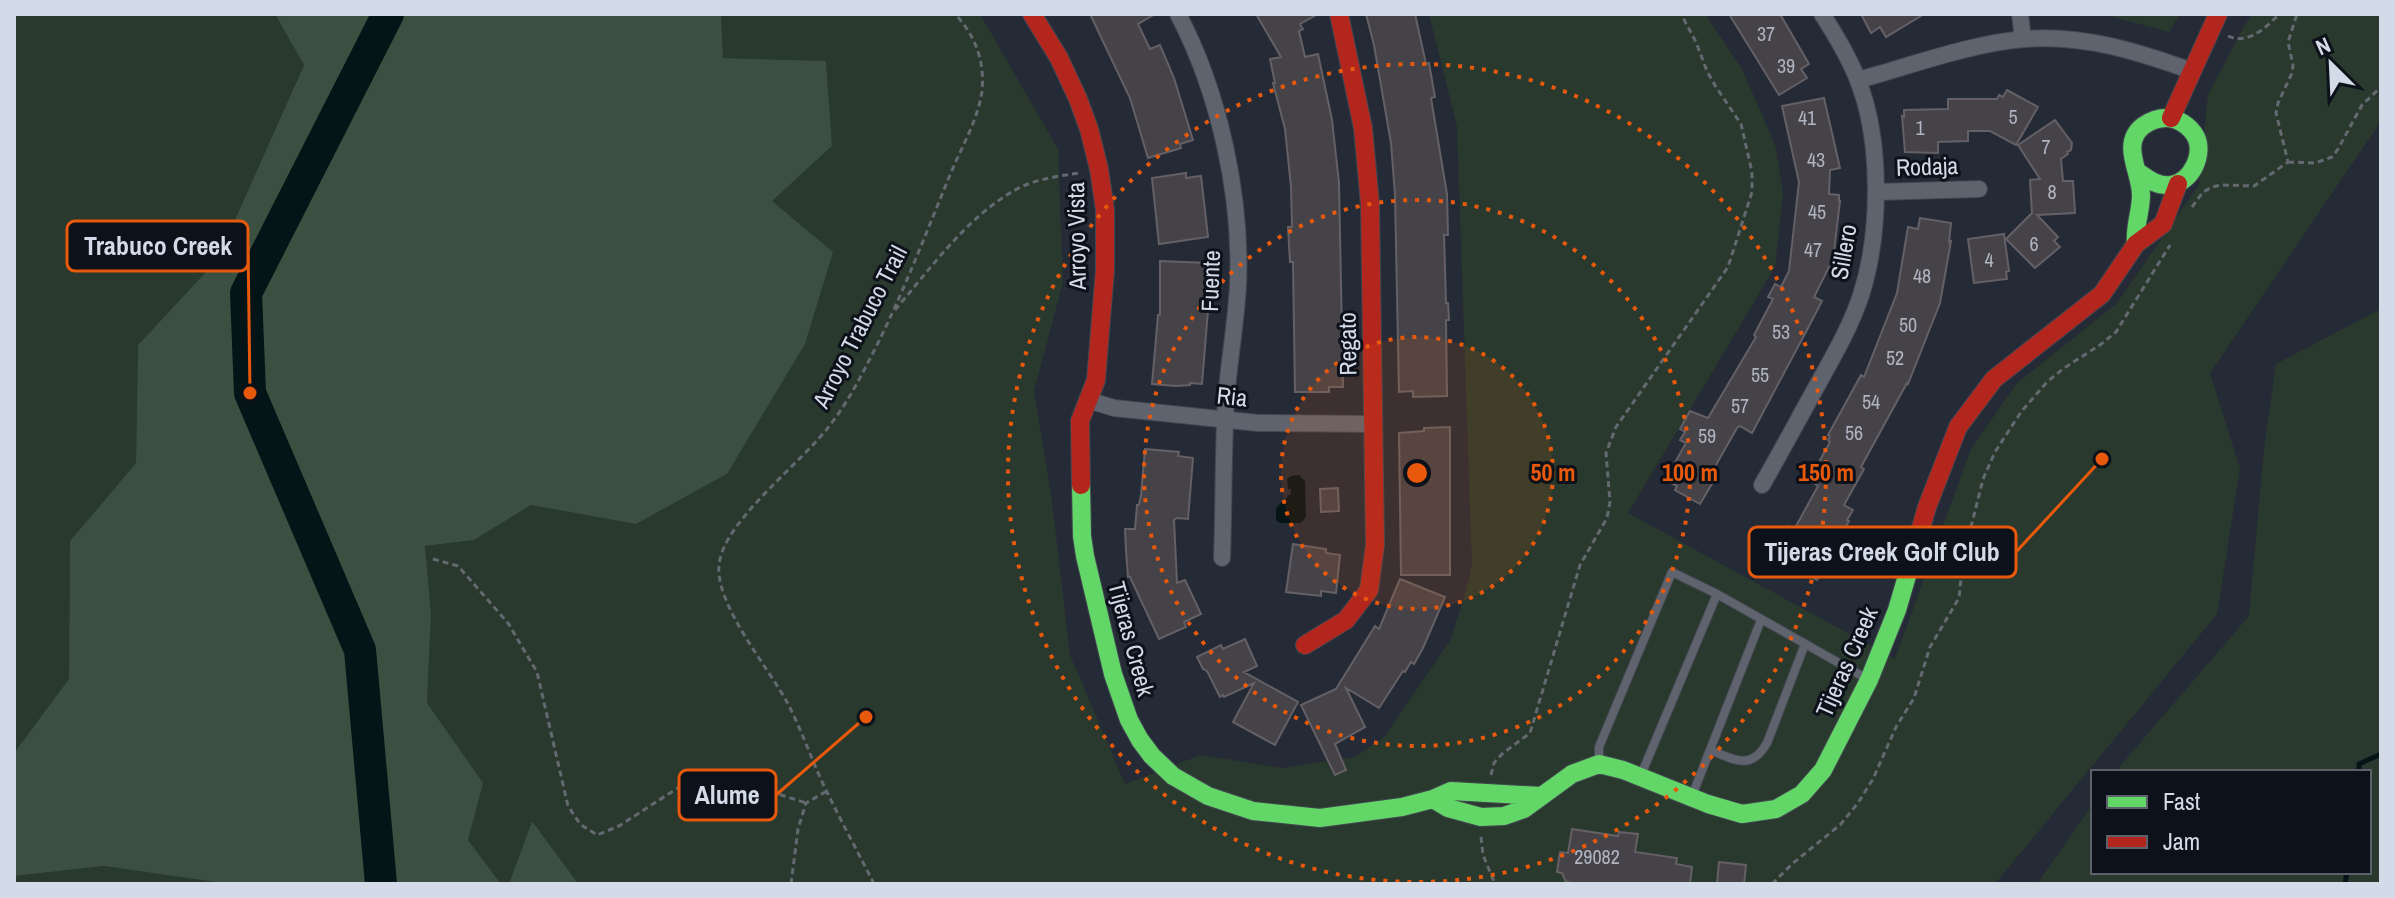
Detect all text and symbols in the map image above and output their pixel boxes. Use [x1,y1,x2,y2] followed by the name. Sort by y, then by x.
[1757,20,1775,47] house number: 37
[2291,24,2371,104] north arrow
[2311,29,2335,62] text: N
[1777,52,1795,79] house number: 39
[2008,103,2018,130] house number: 5
[1798,104,1816,131] house number: 41
[1915,114,1925,141] house number: 1
[2041,133,2051,160] house number: 7
[1807,146,1825,173] house number: 43
[1895,149,1959,183] street label: Rodaja
[2047,178,2057,205] house number: 8
[1059,182,1093,291] street label: Arroyo Vista
[1808,198,1826,225] house number: 45
[67,221,248,271] callout: Trabuco Creek
[1822,222,1864,282] street label: Sillero
[84,228,232,263] text: Trabuco Creek
[2029,230,2039,257] house number: 6
[1804,236,1822,263] house number: 47
[804,240,914,414] street label: Arroyo Trabuco Trail
[1984,246,1994,273] house number: 4
[1193,250,1227,312] street label: Fuente
[1913,262,1931,289] house number: 48
[1899,311,1917,338] house number: 50
[1330,312,1364,376] street label: Regato
[1772,318,1790,345] house number: 53
[1886,344,1904,371] house number: 52
[1751,361,1769,388] house number: 55
[1215,378,1249,414] street label: Ria
[1862,388,1880,415] house number: 54
[1731,392,1749,419] house number: 57
[1845,419,1863,446] house number: 56
[1698,422,1716,449] house number: 59
[1531,456,1575,488] text: 50 m
[1662,456,1718,488] text: 100 m
[1798,456,1854,488] text: 150 m
[1403,459,1431,487] centre of rings
[1749,527,2016,577] callout: Tijeras Creek Golf Club
[1764,534,2000,569] text: Tijeras Creek Golf Club
[1101,578,1163,700] street label: Tijeras Creek
[1808,601,1885,722] street label: Tijeras Creek
[679,770,776,820] callout: Alume
[2091,770,2371,874] legend
[694,777,760,812] text: Alume
[2163,785,2201,817] text: Fast
[2163,825,2200,857] text: Jam
[1574,843,1620,870] house number: 29082

